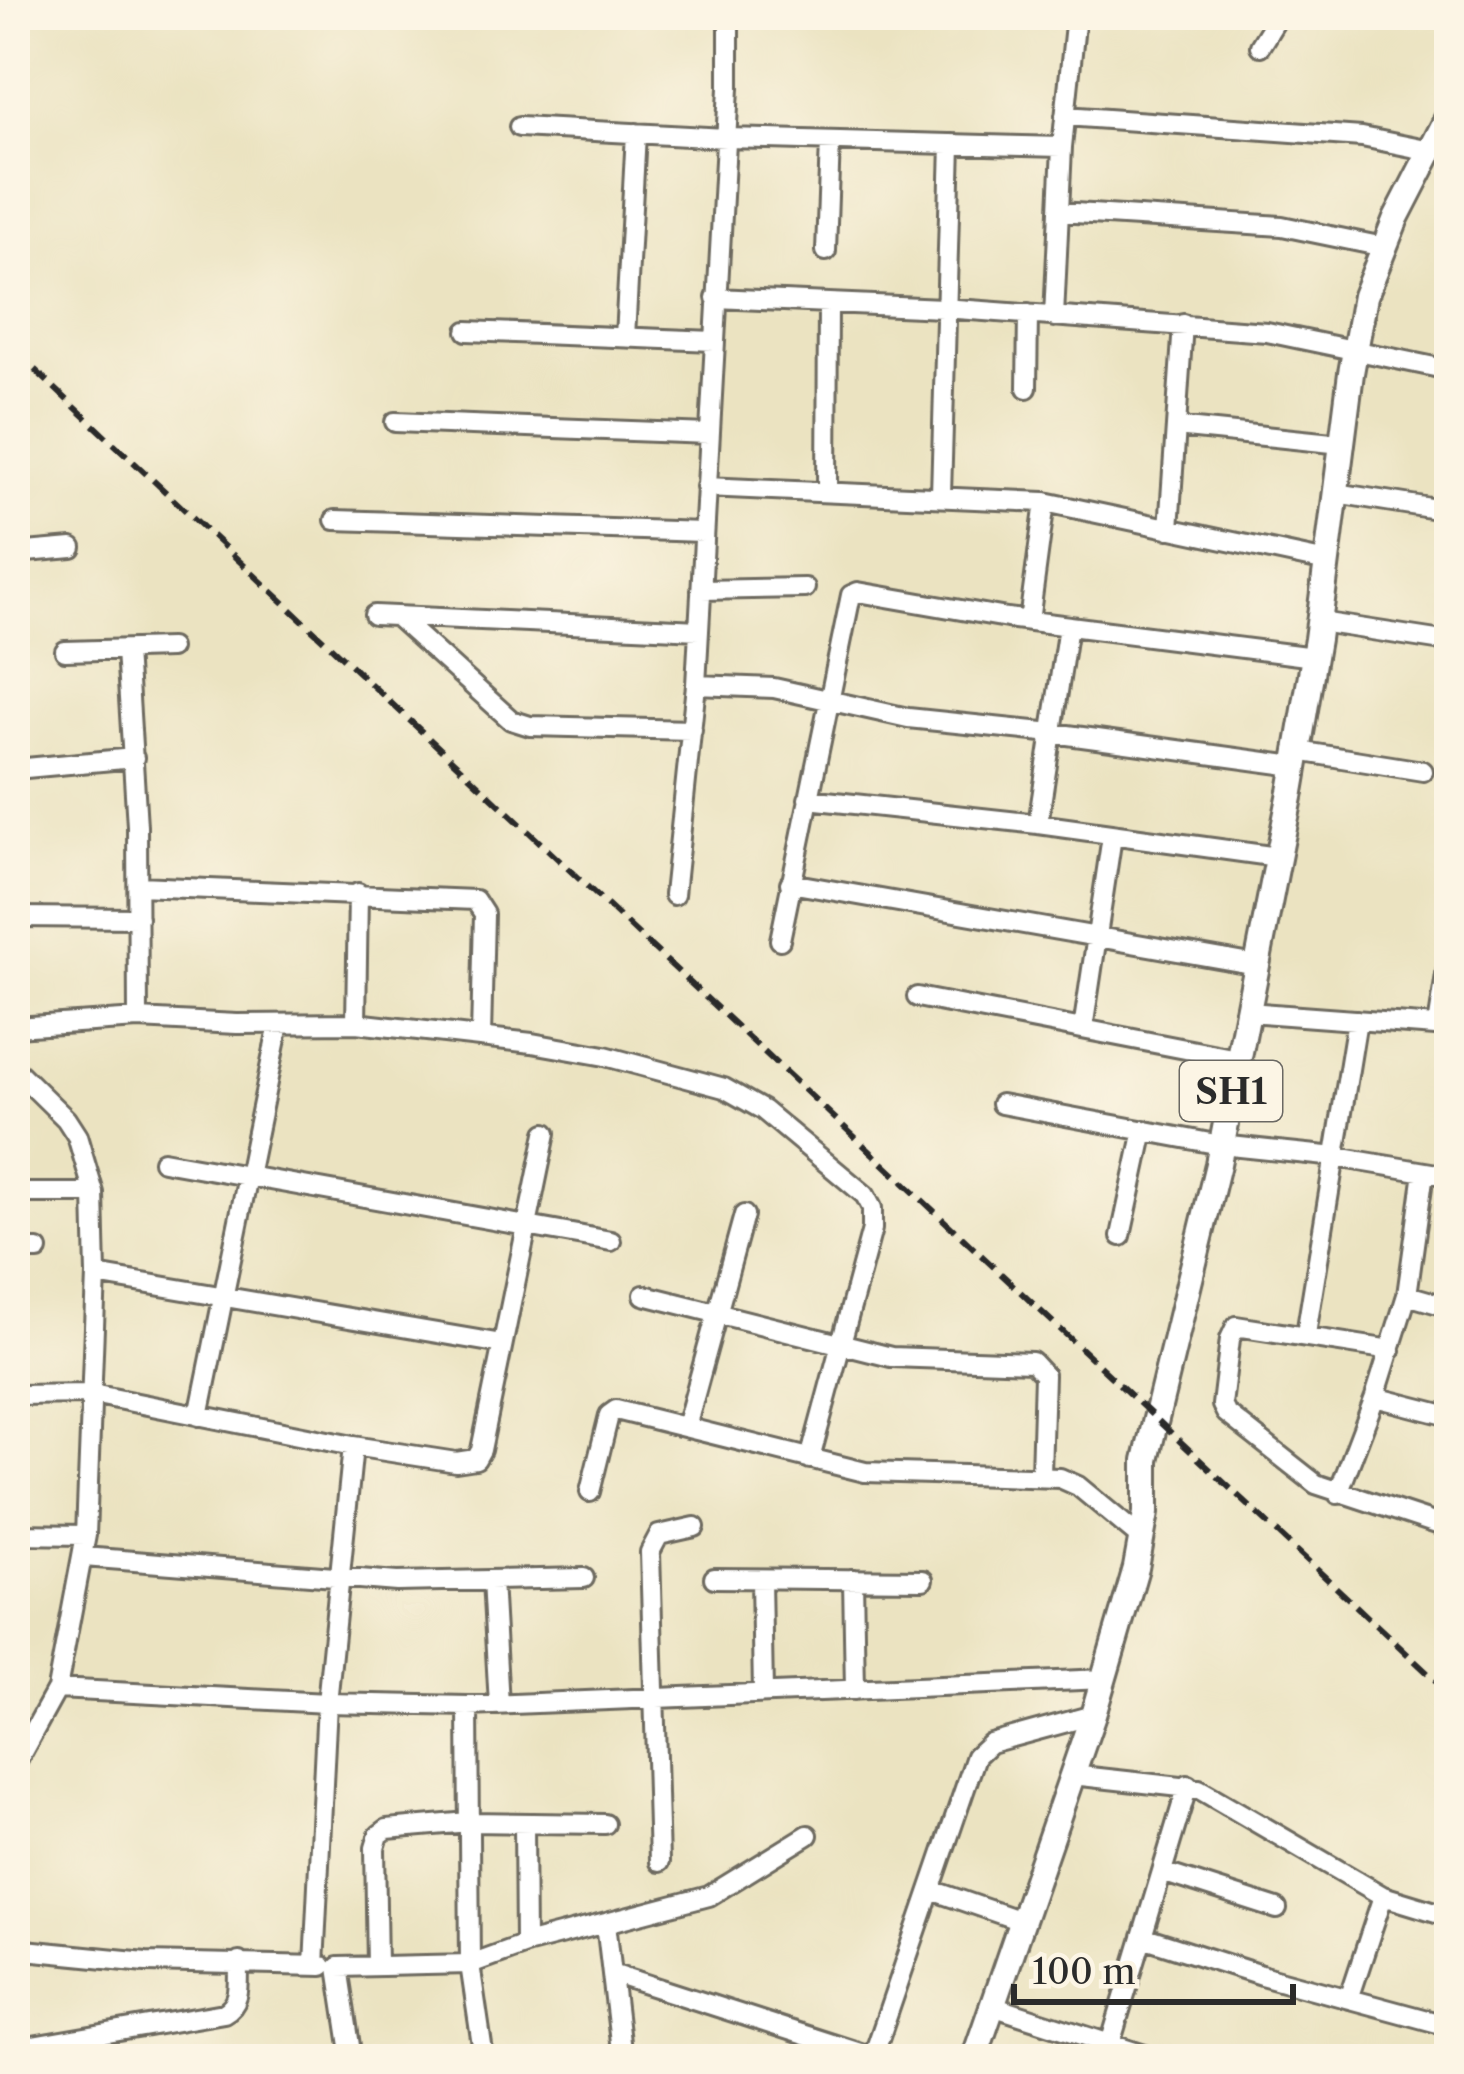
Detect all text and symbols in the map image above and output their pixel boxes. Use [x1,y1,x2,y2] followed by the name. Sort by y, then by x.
[1180,1061,1282,1121] road number: SH1
[1014,1930,1293,2004] scale bar
[1032,1949,1136,1993] text: 100 m

